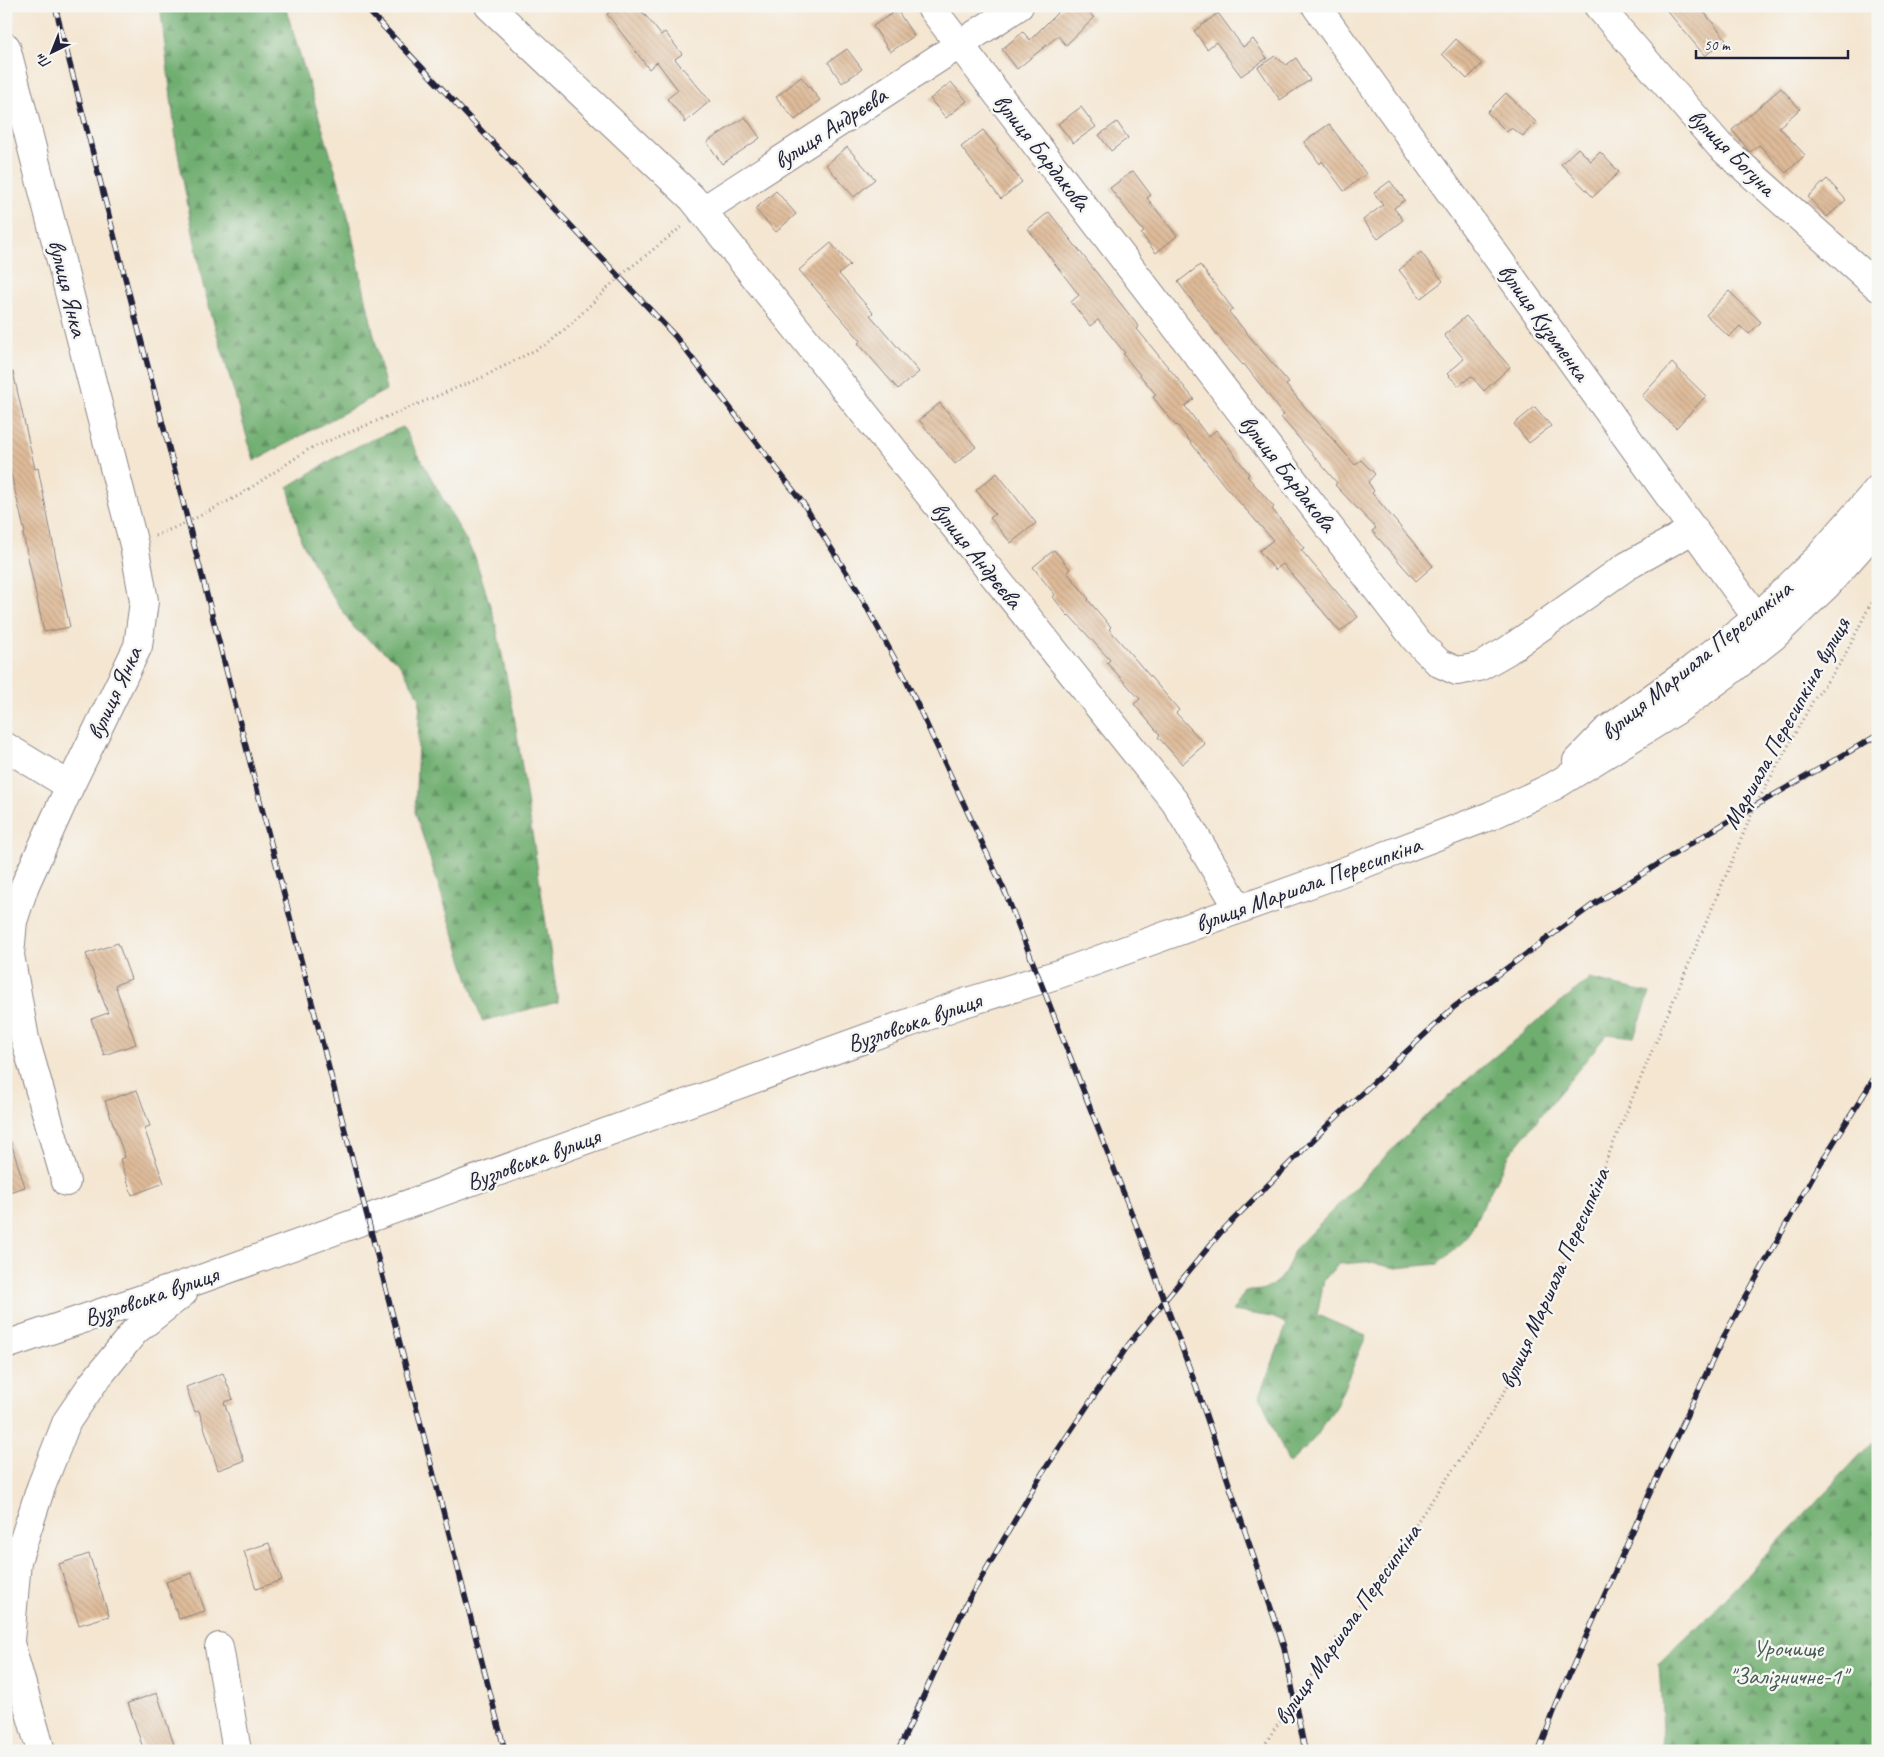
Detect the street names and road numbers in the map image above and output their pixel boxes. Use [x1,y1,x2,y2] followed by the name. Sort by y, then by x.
[768,79,894,176] street label: вулиця Андрєєва
[987,87,1098,218] street label: вулиця Бардакова
[1682,102,1784,204] street label: вулиця Богуна
[41,236,95,341] street label: вулиця Янка
[1491,257,1598,389] street label: вулиця Кузьменка
[1233,408,1344,539] street label: вулиця Бардакова
[925,495,1030,616] street label: вулиця Андрєєва
[1594,572,1799,747] street label: вулиця Маршала Пересипкіна
[1715,611,1857,834] street label: Маршала Пересипкіна вулиця
[79,640,149,744] street label: вулиця Янка
[1191,829,1426,939] street label: вулиця Маршала Пересипкіна
[843,984,987,1060] street label: Вузловська вулиця
[462,1120,606,1198] street label: Вузловська вулиця
[1492,1162,1617,1393] street label: вулиця Маршала Пересипкіна
[80,1258,224,1334] street label: Вузловська вулиця
[1266,1517,1428,1730] street label: вулиця Маршала Пересипкіна

